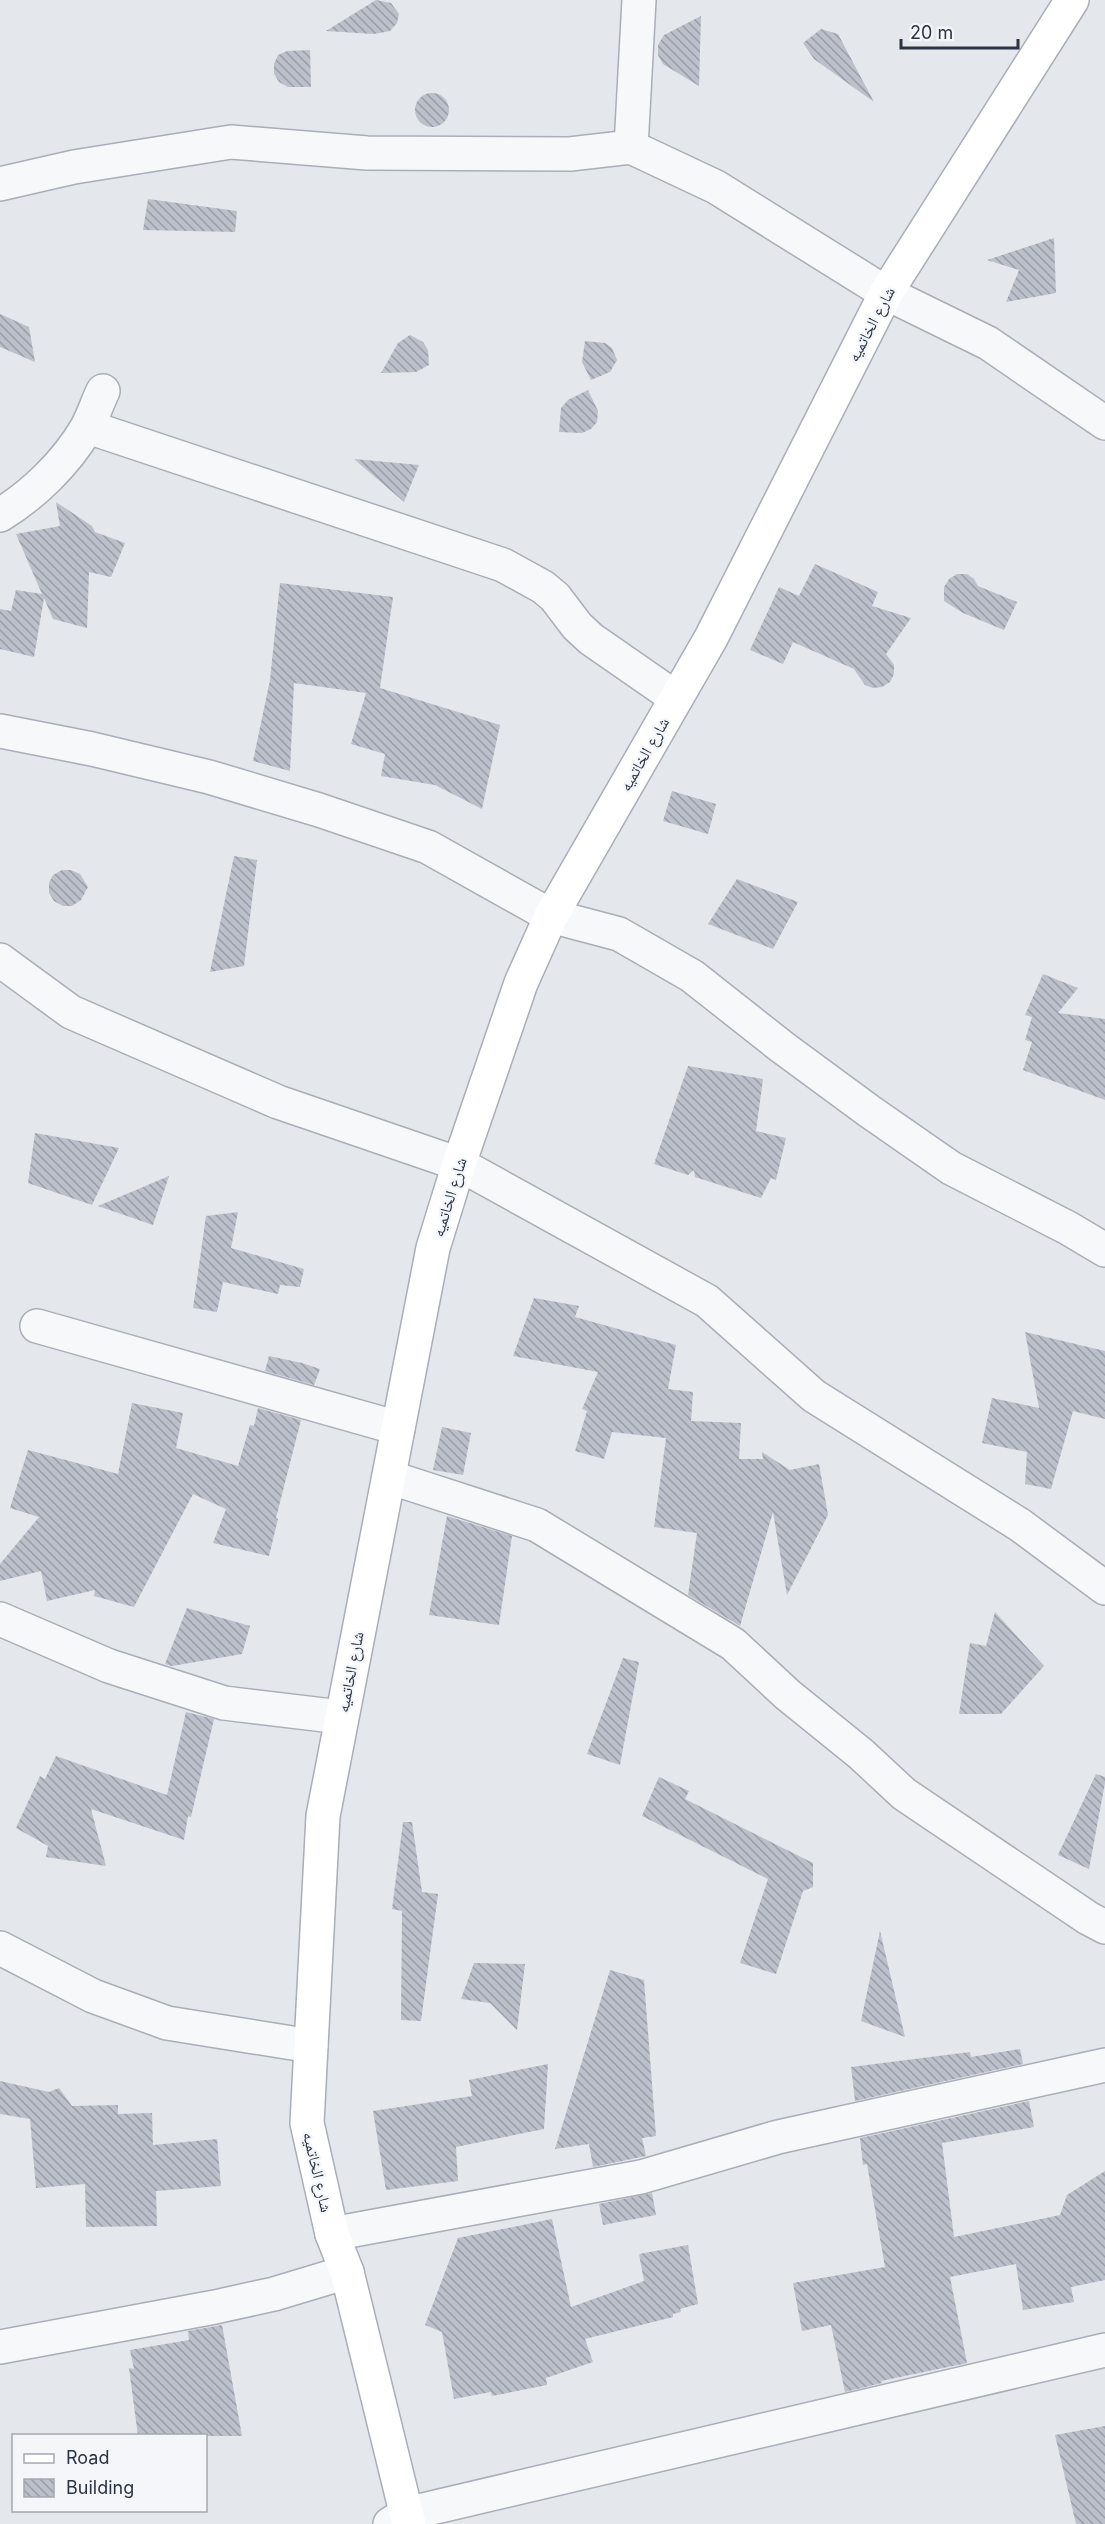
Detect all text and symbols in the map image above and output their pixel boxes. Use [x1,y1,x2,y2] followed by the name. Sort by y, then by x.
[901,12,1018,50] scale bar
[910,22,953,43] text: 20 m
[843,283,900,365] street label: شارع الخاتميه
[615,714,674,795] street label: شارع الخاتميه
[427,1155,471,1239] street label: شارع الخاتميه
[332,1630,369,1714] street label: شارع الخاتميه
[298,2130,337,2214] street label: شارع الخاتميه
[12,2434,207,2512] legend
[66,2447,109,2468] text: Road
[66,2477,134,2498] text: Building

